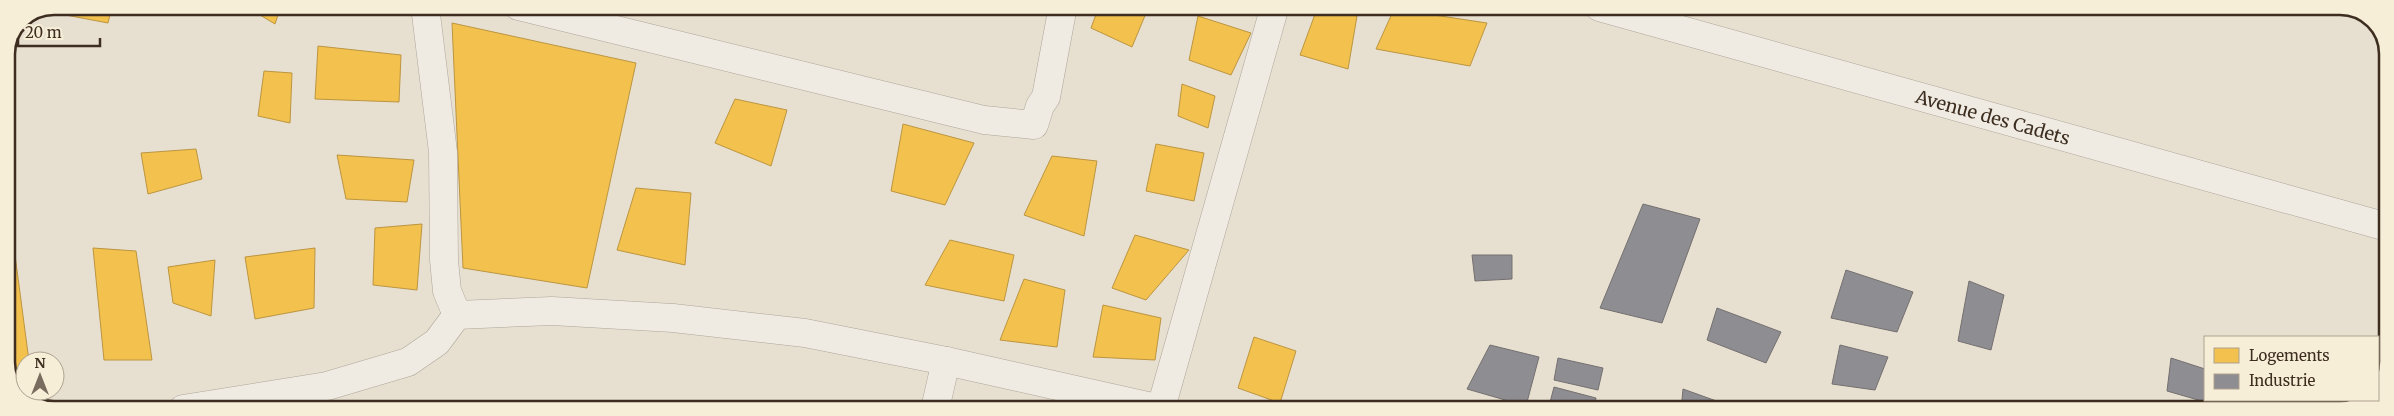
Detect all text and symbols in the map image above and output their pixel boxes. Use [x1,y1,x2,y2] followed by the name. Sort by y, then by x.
[18,15,100,47] scale bar
[25,23,62,42] text: 20 m
[1912,84,2073,149] street label: Avenue des Cadets
[2204,336,2379,401] legend
[2249,346,2330,365] text: Logements
[15,351,65,401] north arrow
[34,354,46,372] text: N
[2249,371,2316,390] text: Industrie

